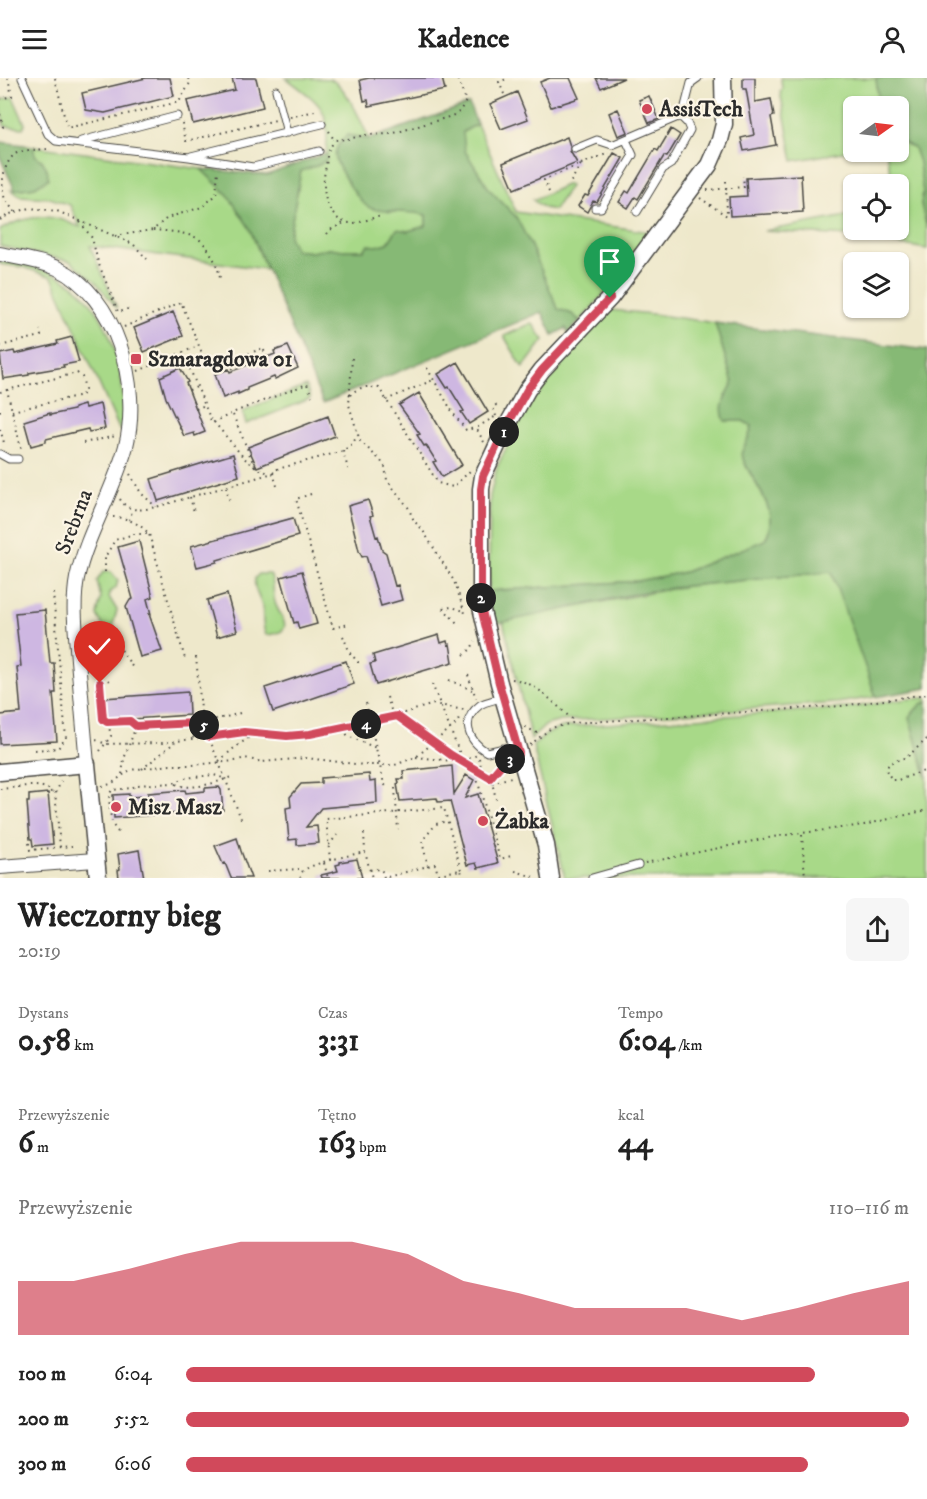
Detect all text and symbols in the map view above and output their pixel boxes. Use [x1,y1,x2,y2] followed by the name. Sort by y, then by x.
[418,22,509,56] text: Kadence
[18,23,51,56] icon: menu
[876,23,909,56] icon: person
[658,96,744,123] place label: AssisTech
[843,96,909,162] north arrow
[843,96,909,318] map controls
[640,102,654,116] marker: AssisTech
[843,174,909,240] button: locate
[584,236,635,298] pin
[593,245,626,278] icon: arrive
[843,252,909,318] button: layers
[148,346,293,373] place label: Szmaragdowa 01
[129,352,143,366] marker: Szmaragdowa 01
[489,417,519,447] pin: 1
[501,422,507,442] text: 1
[49,485,99,559] street label: Srebrna
[466,583,496,613] pin: 2
[477,588,485,608] text: 2
[74,621,125,683] pin
[83,630,116,663] icon: check
[351,709,381,739] pin: 4
[189,710,219,740] pin: 5
[361,714,371,734] text: 4
[200,715,208,735] text: 5
[495,744,525,774] pin: 3
[507,749,513,769] text: 3
[128,794,222,821] place label: Misz Masz
[109,800,123,814] marker: Misz Masz
[495,807,550,835] place label: Żabka
[476,814,490,828] marker: Żabka
[18,896,221,937] text: Wieczorny bieg
[846,898,909,961] button: share
[18,939,61,964] text: 20:19
[18,1003,68,1023] text: Dystans
[318,1003,348,1023] text: Czas
[618,1003,663,1023] text: Tempo
[18,1023,71,1060] text: 0.58
[318,1023,359,1060] text: 3:31
[618,1023,675,1060] text: 6:04
[71,1035,94,1055] text: km
[675,1035,703,1055] text: /km
[18,1105,110,1125] text: Przewyższenie
[318,1105,356,1125] text: Tętno
[618,1105,644,1125] text: kcal
[18,1125,34,1162] text: 6
[318,1125,356,1162] text: 163
[618,1125,653,1162] text: 44
[34,1137,49,1157] text: m
[356,1137,387,1157] text: bpm
[18,1196,132,1221] text: Przewyższenie
[829,1196,909,1221] text: 110–116 m
[18,1362,66,1387] text: 100 m
[114,1362,152,1387] text: 6:04
[18,1407,69,1432] text: 200 m
[114,1407,149,1432] text: 5:52
[18,1452,66,1477] text: 300 m
[114,1452,151,1477] text: 6:06

